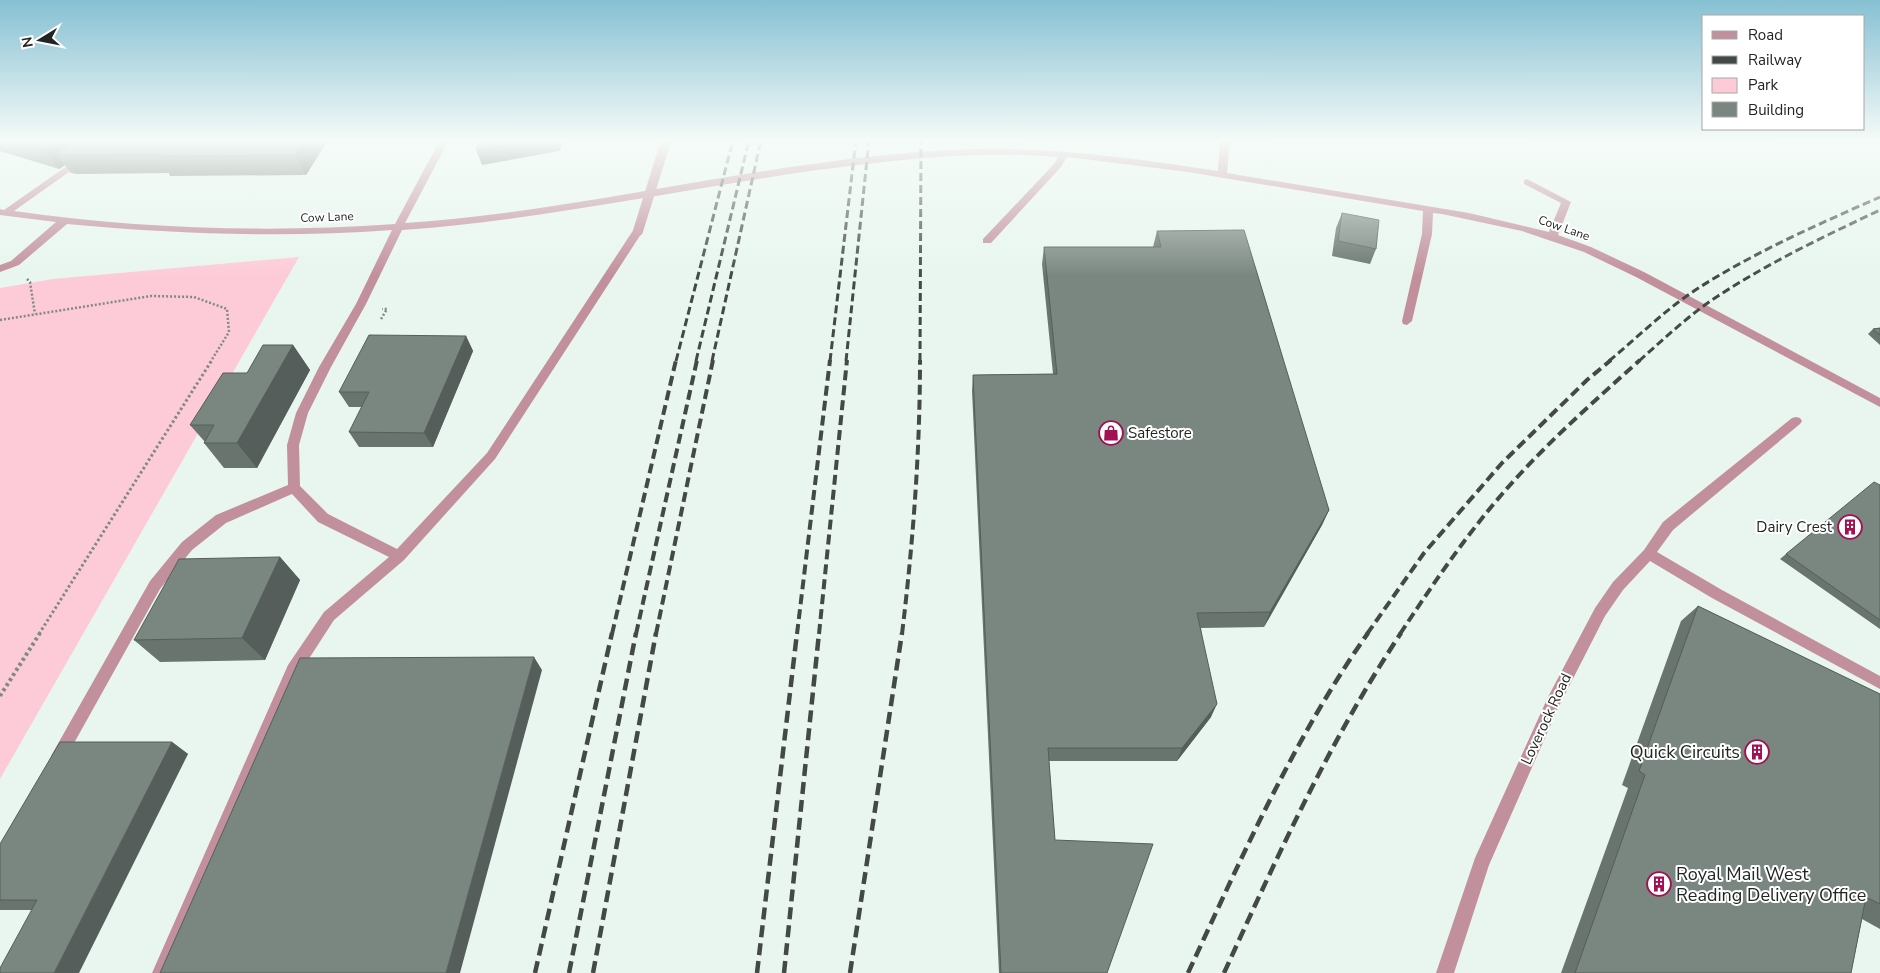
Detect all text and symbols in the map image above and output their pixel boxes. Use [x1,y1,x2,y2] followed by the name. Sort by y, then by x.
[15,15,65,65] north arrow
[1702,15,1865,130] legend
[1748,25,1783,45] text: Road
[17,35,38,49] text: N
[1748,50,1802,70] text: Railway
[1748,75,1778,95] text: Park
[1748,100,1804,120] text: Building
[300,208,354,226] street label: Cow Lane
[1536,212,1592,244] street label: Cow Lane
[1098,420,1124,446] shop icon: Safestore
[1128,423,1192,443] place label: Safestore
[1837,514,1863,540] building icon: Dairy Crest
[1756,517,1833,537] place label: Dairy Crest
[1516,670,1576,768] street label: Loverock Road
[1744,739,1770,765] building icon: Quick Circuits
[1630,740,1740,764] place label: Quick Circuits
[1676,862,1866,907] place label: Royal Mail West Reading Delivery Office
[1646,871,1672,897] building icon: Royal Mail West Reading Delivery Office

